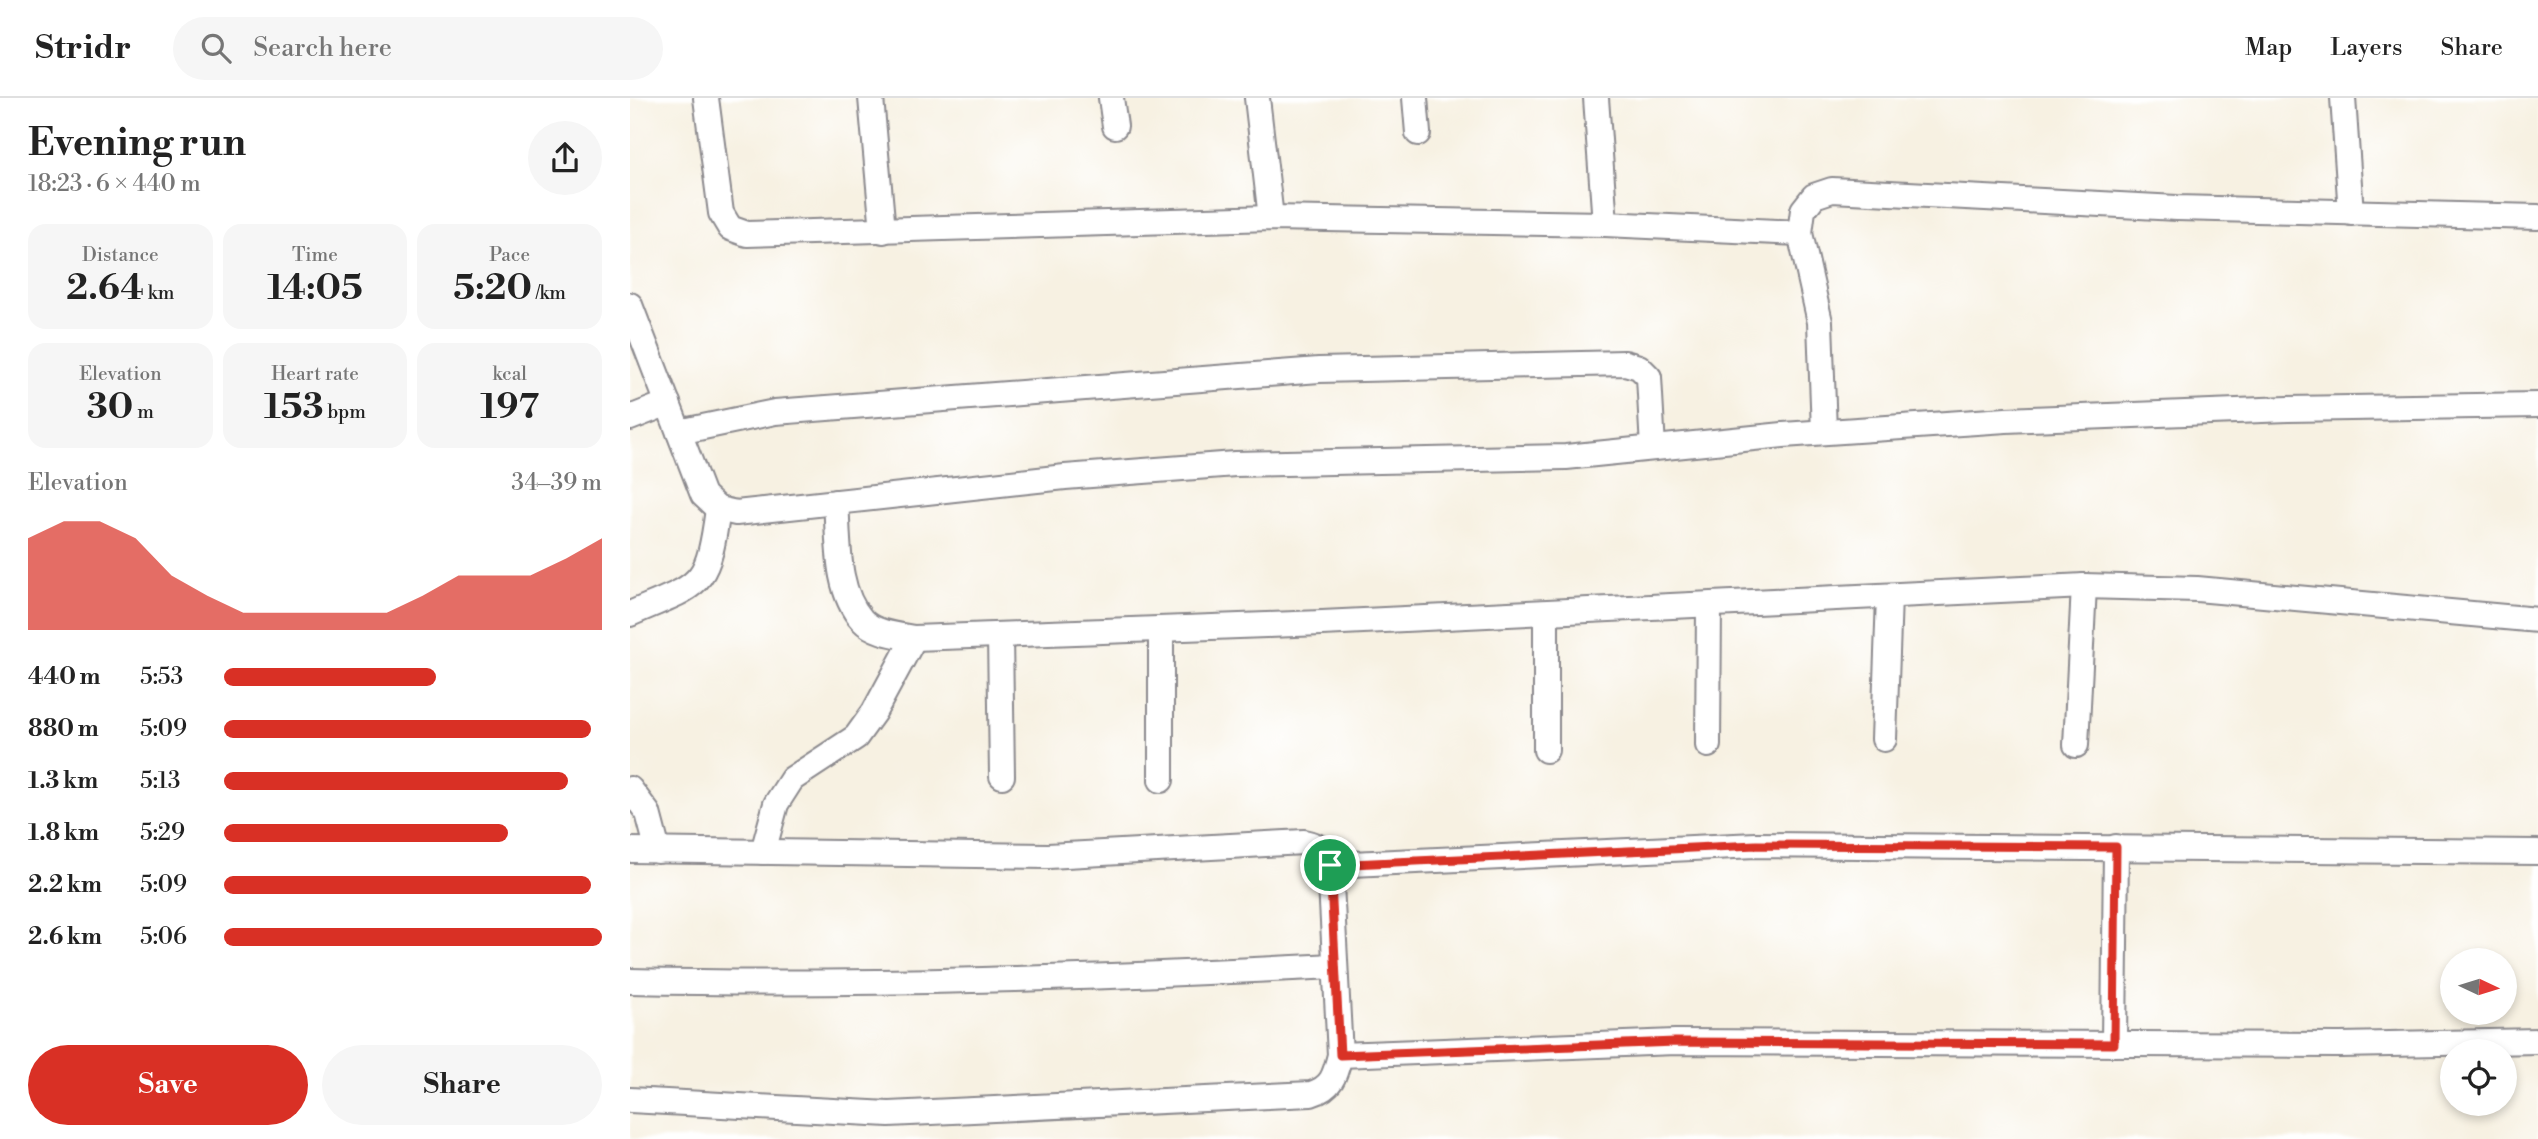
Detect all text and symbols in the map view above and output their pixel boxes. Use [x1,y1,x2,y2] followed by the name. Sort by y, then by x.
[173,17,663,80] search box
[35,28,131,69] text: Stridr
[197,29,235,67] icon: search
[253,32,392,64] text: Search here
[2245,33,2292,63] text: Map
[2330,33,2402,63] text: Layers
[2440,33,2503,63] text: Share
[28,120,246,167] text: Evening run
[528,121,602,195] button: share
[28,170,201,198] text: 18:23 · 6 × 440 m
[82,243,159,267] text: Distance
[292,243,338,267] text: Time
[489,243,530,267] text: Pace
[66,267,144,310] text: 2.64
[267,267,363,310] text: 14:05
[453,267,532,310] text: 5:20
[144,281,174,305] text: km
[532,281,566,305] text: /km
[79,362,161,386] text: Elevation
[271,362,359,386] text: Heart rate
[492,362,527,386] text: kcal
[87,386,133,429] text: 30
[264,386,324,429] text: 153
[480,386,539,429] text: 197
[133,400,154,424] text: m
[324,400,366,424] text: bpm
[28,469,128,497] text: Elevation
[511,469,602,497] text: 34–39 m
[28,663,101,691] text: 440 m
[140,663,183,691] text: 5:53
[28,715,99,743] text: 880 m
[140,715,187,743] text: 5:09
[28,767,98,795] text: 1.3 km
[140,767,180,795] text: 5:13
[28,819,99,847] text: 1.8 km
[140,819,185,847] text: 5:29
[1300,835,1360,895] pin
[1311,846,1349,884] icon: arrive
[28,871,102,899] text: 2.2 km
[140,871,187,899] text: 5:09
[28,923,102,951] text: 2.6 km
[140,923,187,951] text: 5:06
[2440,948,2516,1026] north arrow
[2440,948,2517,1116] map controls
[2440,1039,2517,1116] button: locate
[28,1045,308,1125] button: Save
[322,1045,602,1125] button: Share

